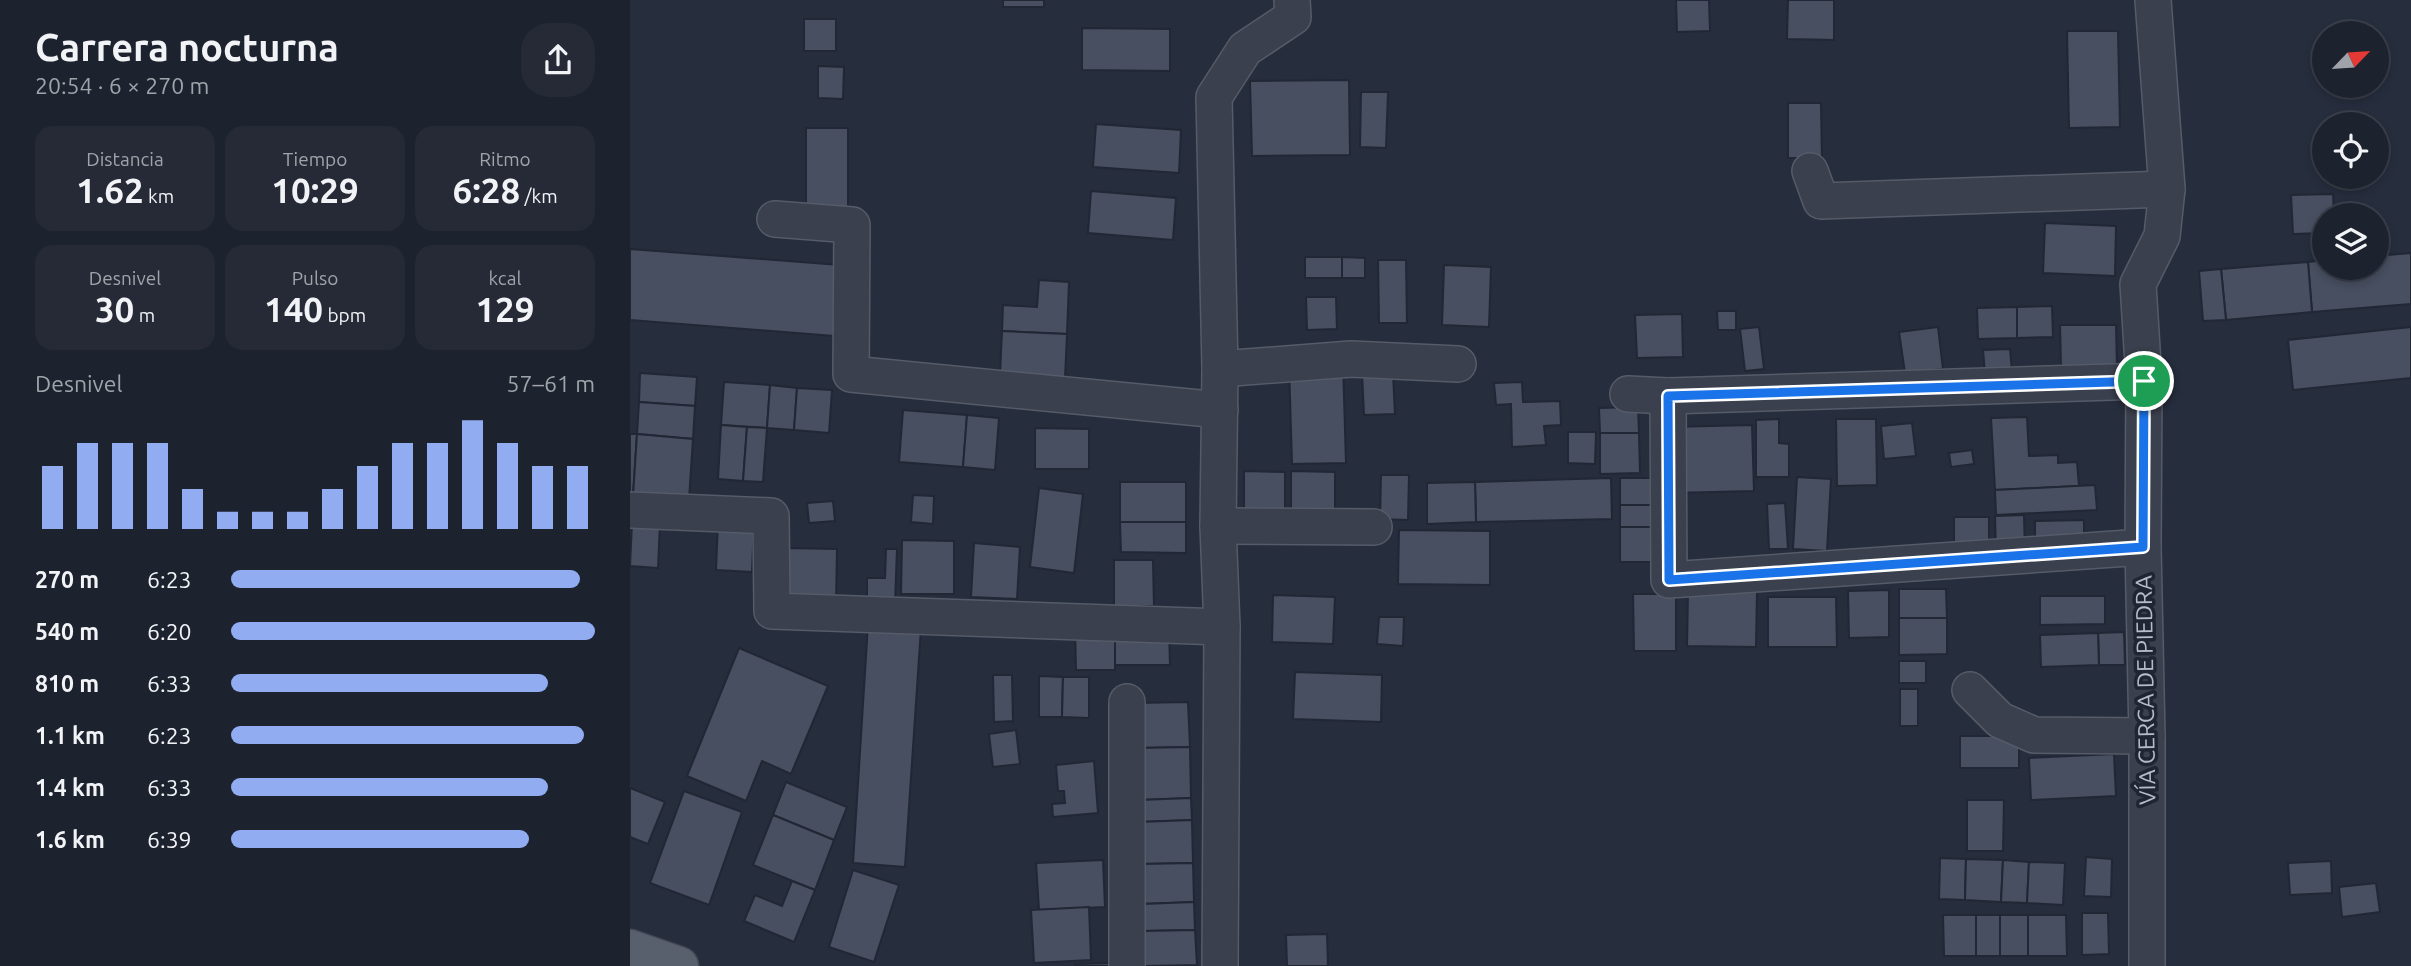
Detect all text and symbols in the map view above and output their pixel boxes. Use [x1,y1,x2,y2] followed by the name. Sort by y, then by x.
[2312,21,2389,98] north arrow
[2312,21,2389,280] map controls
[521,23,595,97] button: share
[35,26,339,68] text: Carrera nocturna
[35,73,209,98] text: 20:54 · 6 × 270 m
[2312,112,2389,189] button: locate
[86,148,164,170] text: Distancia
[283,148,347,170] text: Tiempo
[479,148,531,170] text: Ritmo
[76,170,144,210] text: 1.62
[271,170,359,210] text: 10:29
[452,170,520,210] text: 6:28
[144,185,174,207] text: km
[520,185,558,207] text: /km
[2312,203,2389,280] button: layers
[89,267,161,289] text: Desnivel
[292,267,338,289] text: Pulso
[489,267,521,289] text: kcal
[95,289,134,329] text: 30
[264,289,323,329] text: 140
[475,289,535,329] text: 129
[134,304,155,326] text: m
[323,304,366,326] text: bpm
[2114,351,2174,411] pin
[2125,362,2163,400] icon: arrive
[35,371,123,396] text: Desnivel
[507,371,595,396] text: 57–61 m
[35,567,99,592] text: 270 m
[147,567,192,592] text: 6:23
[2129,575,2160,805] street label: VÍA CERCA DE PIEDRA
[35,619,99,644] text: 540 m
[147,619,192,644] text: 6:20
[35,671,99,696] text: 810 m
[147,671,192,696] text: 6:33
[35,723,105,748] text: 1.1 km
[147,723,192,748] text: 6:23
[35,775,105,800] text: 1.4 km
[147,775,192,800] text: 6:33
[35,827,105,852] text: 1.6 km
[147,827,192,852] text: 6:39

